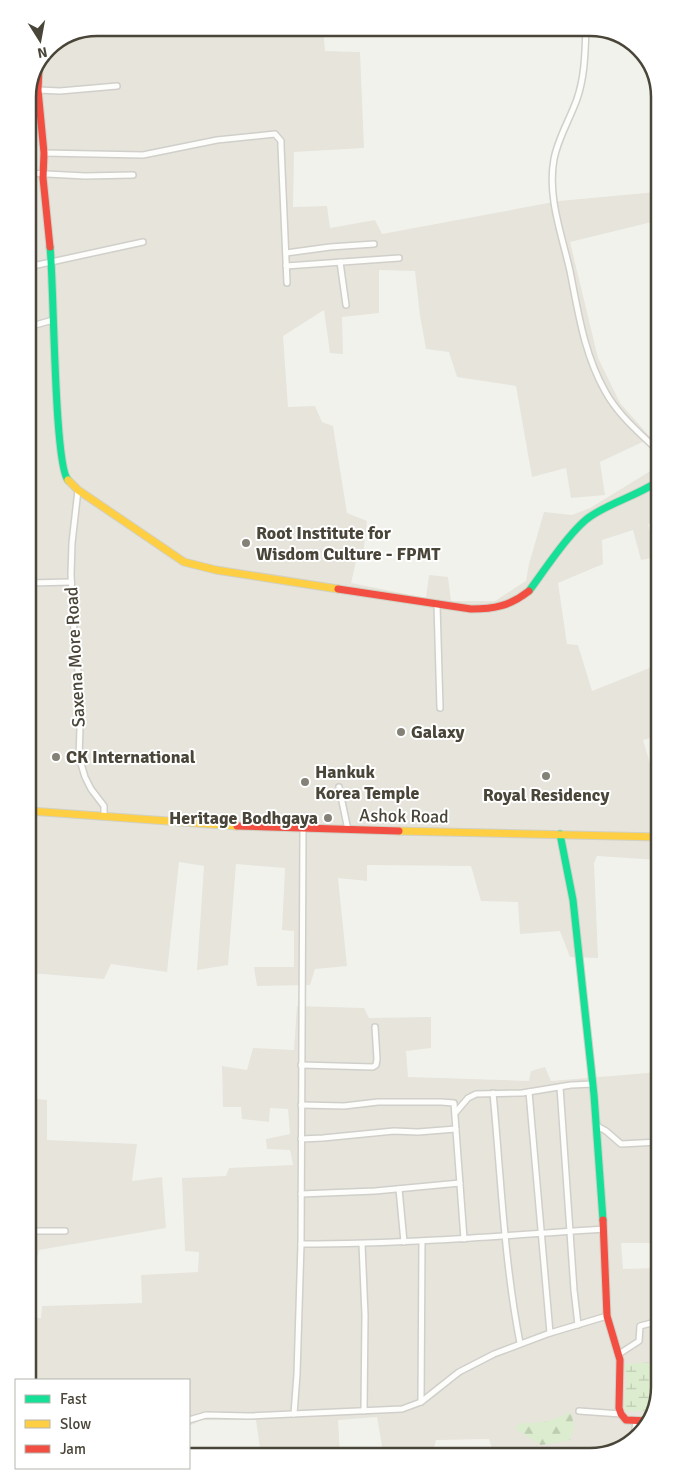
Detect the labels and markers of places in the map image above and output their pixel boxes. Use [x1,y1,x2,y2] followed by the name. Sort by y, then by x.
[256,522,441,565] place label: Root Institute for Wisdom Culture - FPMT
[240,537,252,549] marker: Root Institute for Wisdom Culture - FPMT
[411,721,465,743] place label: Galaxy
[395,726,407,738] marker: Galaxy
[66,746,196,768] place label: CK International
[50,751,62,763] marker: CK International
[315,761,420,804] place label: Hankuk Korea Temple
[540,770,552,782] marker: Royal Residency
[299,776,311,788] marker: Hankuk Korea Temple
[483,784,609,806] place label: Royal Residency
[169,807,318,829] place label: Heritage Bodhgaya
[322,812,334,824] marker: Heritage Bodhgaya

